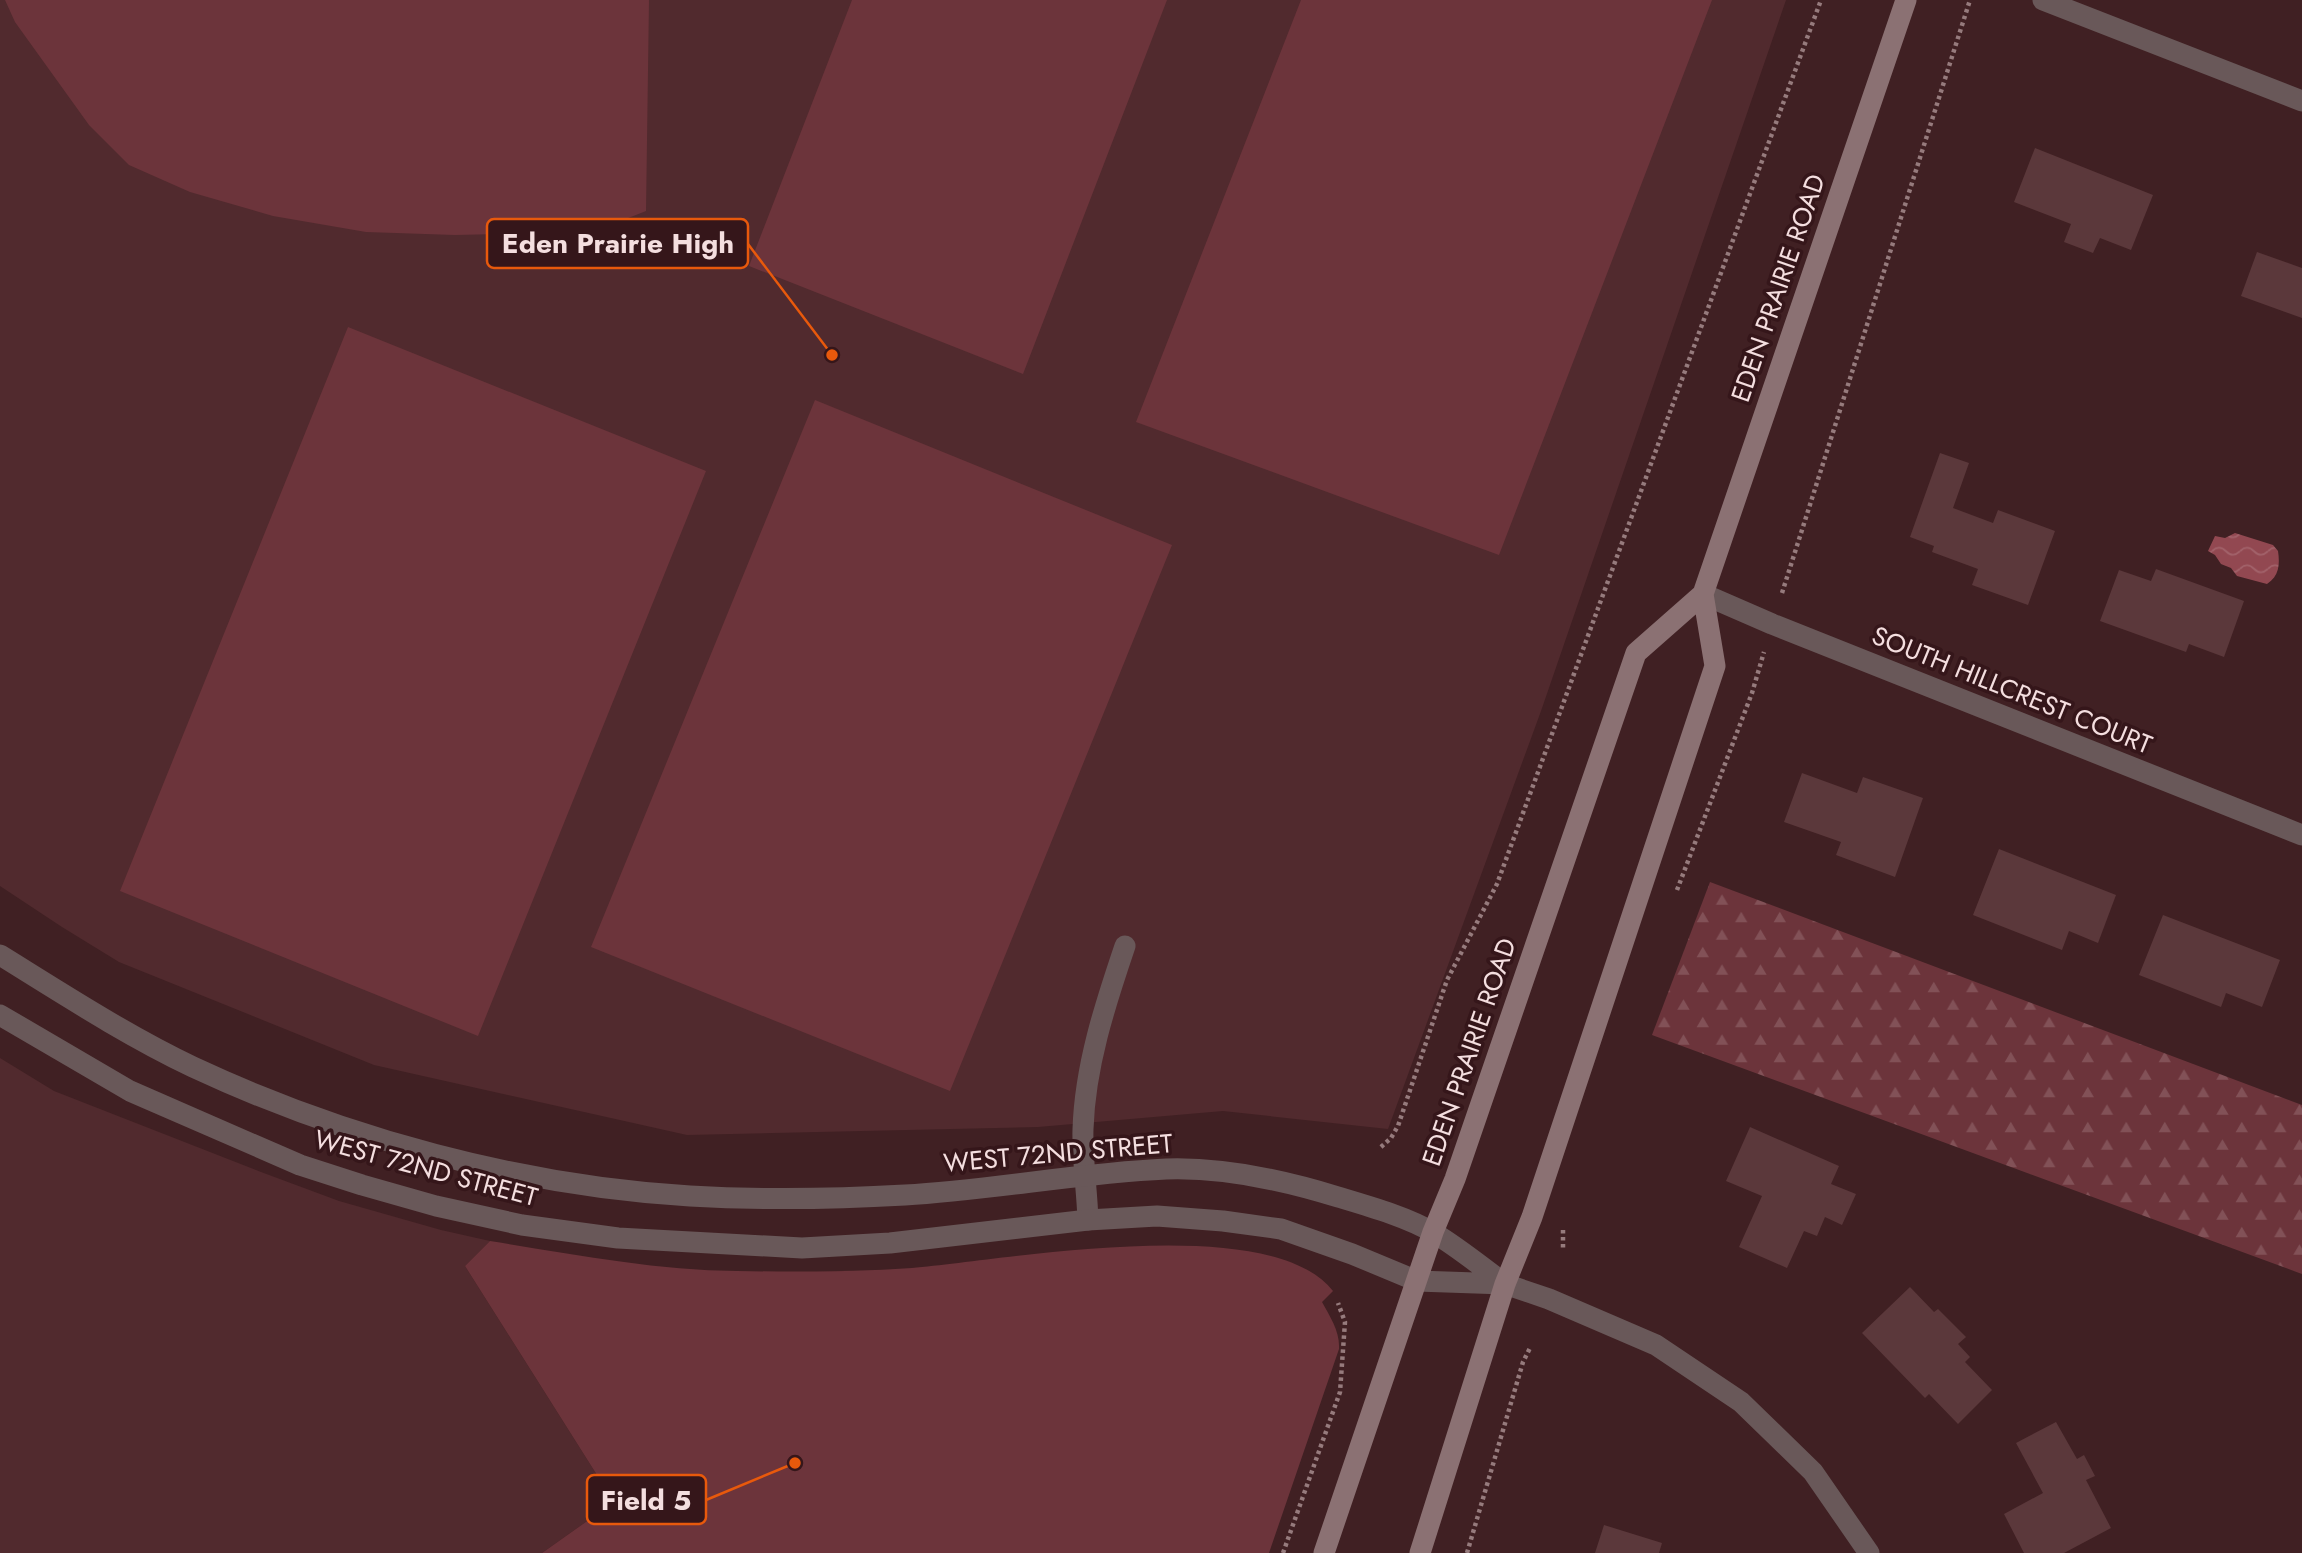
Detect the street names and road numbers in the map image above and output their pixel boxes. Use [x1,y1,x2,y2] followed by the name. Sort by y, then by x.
[1721,169,1835,407] street label: EDEN PRAIRIE ROAD
[1866,616,2158,764] street label: SOUTH HILLCREST COURT
[1412,933,1526,1171] street label: EDEN PRAIRIE ROAD
[310,1120,542,1216] street label: WEST 72ND STREET
[942,1124,1174,1182] street label: WEST 72ND STREET

